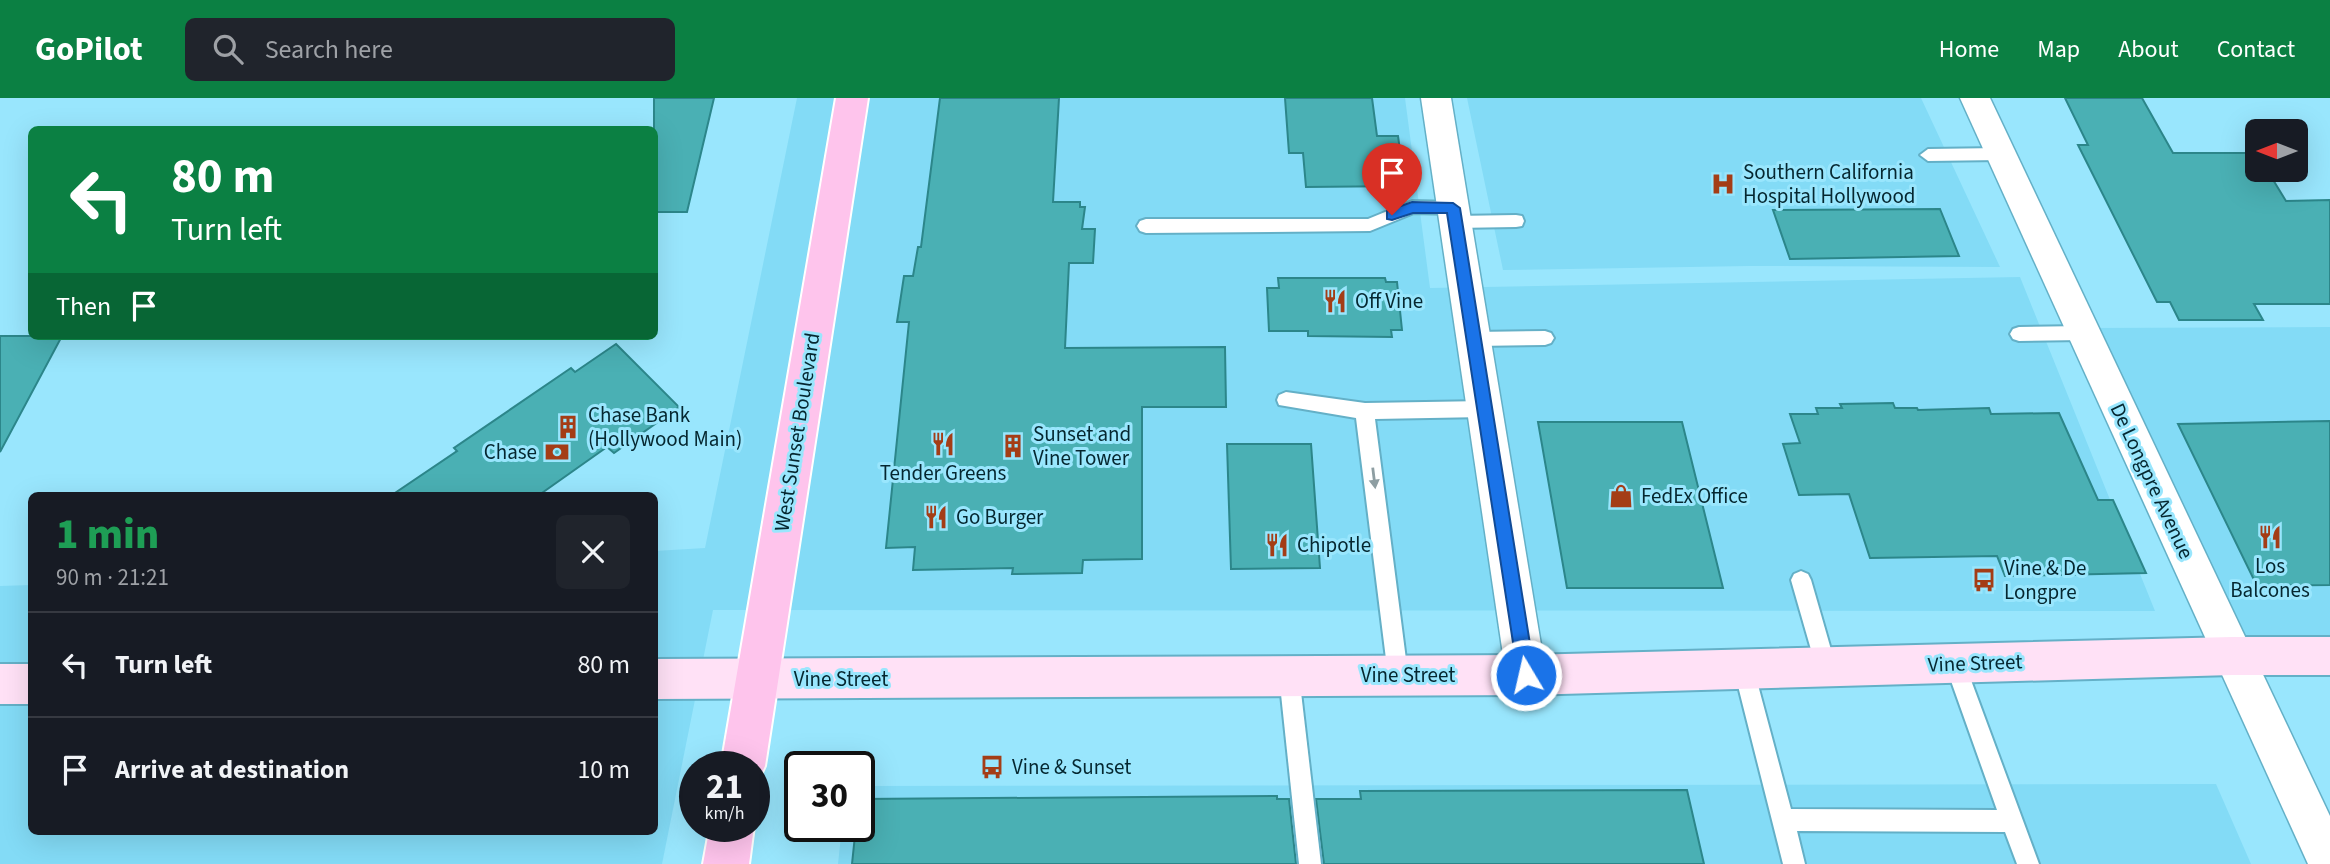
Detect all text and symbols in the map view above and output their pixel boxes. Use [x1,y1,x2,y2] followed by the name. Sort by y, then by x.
[185,18,675,81] search box
[35,26,143,73] text: GoPilot
[209,30,247,68] icon: search
[265,31,393,68] text: Search here
[1939,32,1999,67] text: Home
[2037,32,2080,67] text: Map
[2118,32,2179,67] text: About
[2217,32,2295,67] text: Contact
[2245,119,2308,182] north arrow
[2245,119,2308,182] map controls
[171,142,275,212] text: 80 m
[1362,143,1422,215] pin
[56,154,147,245] icon: left
[1373,154,1411,192] icon: arrive
[1743,157,1915,211] place label: Southern California Hospital Hollywood
[1709,170,1737,198] hospital icon: Southern California Hospital Hollywood
[171,207,282,253] text: Turn left
[1355,286,1423,316] place label: Off Vine
[125,287,163,325] icon: arrive
[1321,287,1349,315] restaurant icon: Off Vine
[56,288,111,325] text: Then
[766,331,828,533] street label: West Sunset Boulevard
[2103,398,2201,564] street label: De Longpre Avenue
[588,400,742,454] place label: Chase Bank (Hollywood Main)
[554,413,582,441] building icon: Chase Bank (Hollywood Main)
[1033,419,1131,473] place label: Sunset and Vine Tower
[929,430,957,458] restaurant icon: Tender Greens
[999,432,1027,460] building icon: Sunset and Vine Tower
[484,437,537,467] place label: Chase
[543,438,571,466] bank icon: Chase
[880,458,1006,488] place label: Tender Greens
[1368,467,1379,489] one-way arrow
[1641,481,1748,511] place label: FedEx Office
[1607,482,1635,510] shop icon: FedEx Office
[956,502,1044,532] place label: Go Burger
[922,503,950,531] restaurant icon: Go Burger
[56,505,159,565] text: 1 min
[556,515,630,589] button: close
[2256,523,2284,551] restaurant icon: Los Balcones
[1297,530,1371,560] place label: Chipotle
[1263,531,1291,559] restaurant icon: Chipotle
[2230,551,2310,605] place label: Los Balcones
[2004,553,2086,607] place label: Vine & De Longpre
[56,561,169,594] text: 90 m · 21:21
[1970,566,1998,594] bus stop icon: Vine & De Longpre
[1489,638,1563,712] position arrow
[56,646,94,684] icon: left
[115,646,212,683] text: Turn left
[577,646,630,683] text: 80 m
[1927,646,2023,680] street label: Vine Street
[1361,660,1455,690] street label: Vine Street
[794,664,888,694] street label: Vine Street
[56,751,94,789] icon: arrive
[115,751,349,788] text: Arrive at destination
[577,751,630,788] text: 10 m
[784,751,875,842] speed limit sign: 30
[1012,752,1131,782] place label: Vine & Sunset
[978,753,1006,781] bus stop icon: Vine & Sunset
[706,762,743,812] text: 21
[705,801,744,826] text: km/h

